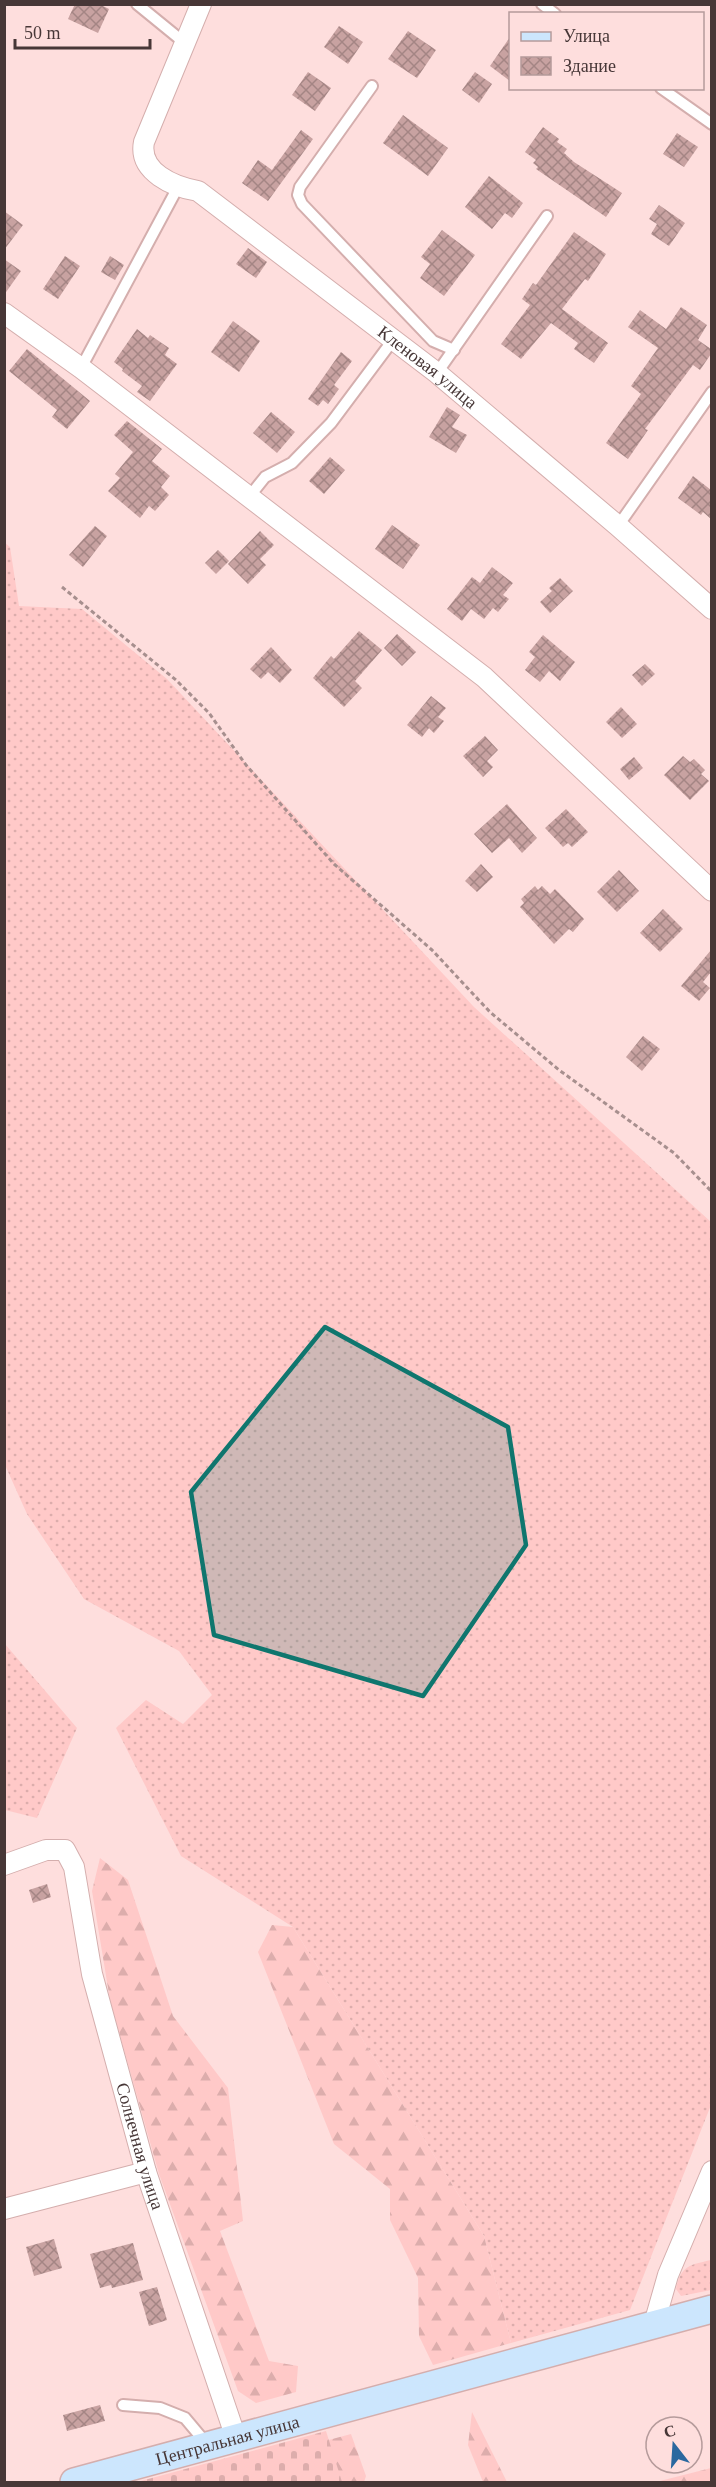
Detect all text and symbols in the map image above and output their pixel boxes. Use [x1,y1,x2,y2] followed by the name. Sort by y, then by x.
[15,12,150,50] scale bar
[509,12,704,90] legend
[24,23,61,43] text: 50 m
[563,26,610,46] text: Улица
[563,56,616,76] text: Здание
[374,322,481,413] street label: Кленовая улица
[112,2081,168,2212] street label: Солнечная улица
[153,2411,301,2469] street label: Центральная улица
[644,2415,704,2475] north arrow
[662,2421,678,2441] text: С

